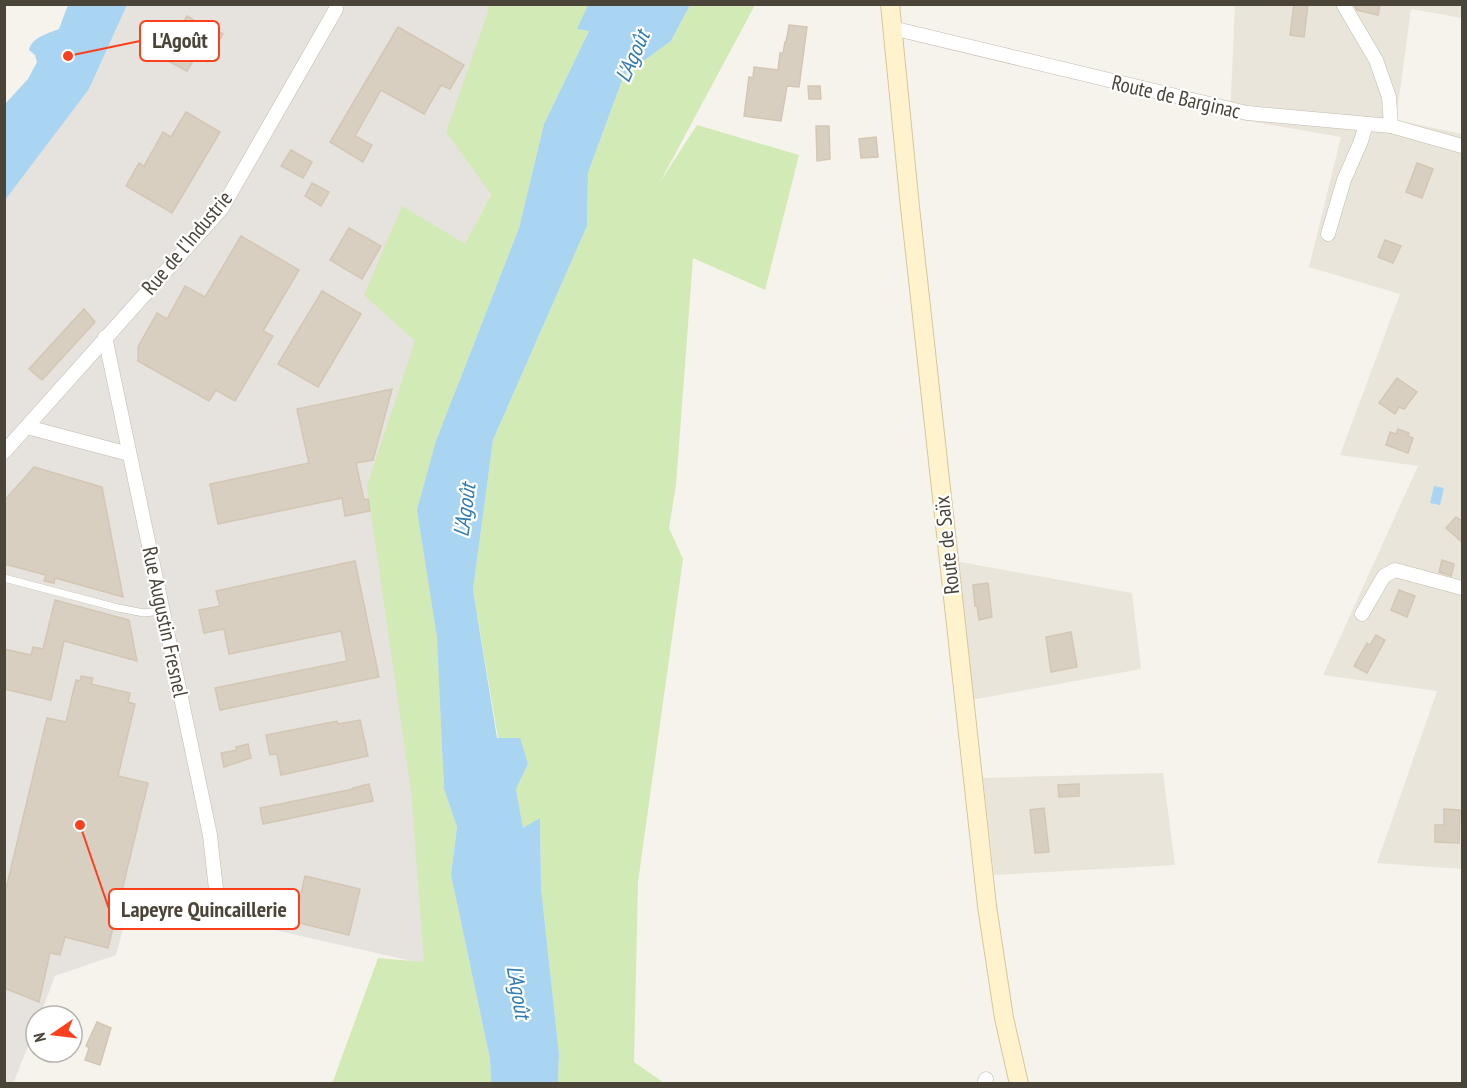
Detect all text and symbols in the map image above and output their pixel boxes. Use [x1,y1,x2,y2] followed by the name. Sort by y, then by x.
[140,21,219,61] callout: L'Agoût
[608,23,657,86] water label: L'Agoût
[152,26,208,54] text: L'Agoût
[1109,69,1244,125] street label: Route de Barginac
[135,185,238,300] street label: Rue de l'Industrie
[446,479,482,538] water label: L'Agoût
[928,494,965,596] street label: Route de Saïx
[136,544,195,700] street label: Rue Augustin Fresnel
[109,889,299,929] callout: Lapeyre Quincaillerie
[121,895,287,923] text: Lapeyre Quincaillerie
[501,963,538,1024] water label: L'Agoût
[24,1004,84,1064] north arrow
[29,1031,50,1044] text: N

